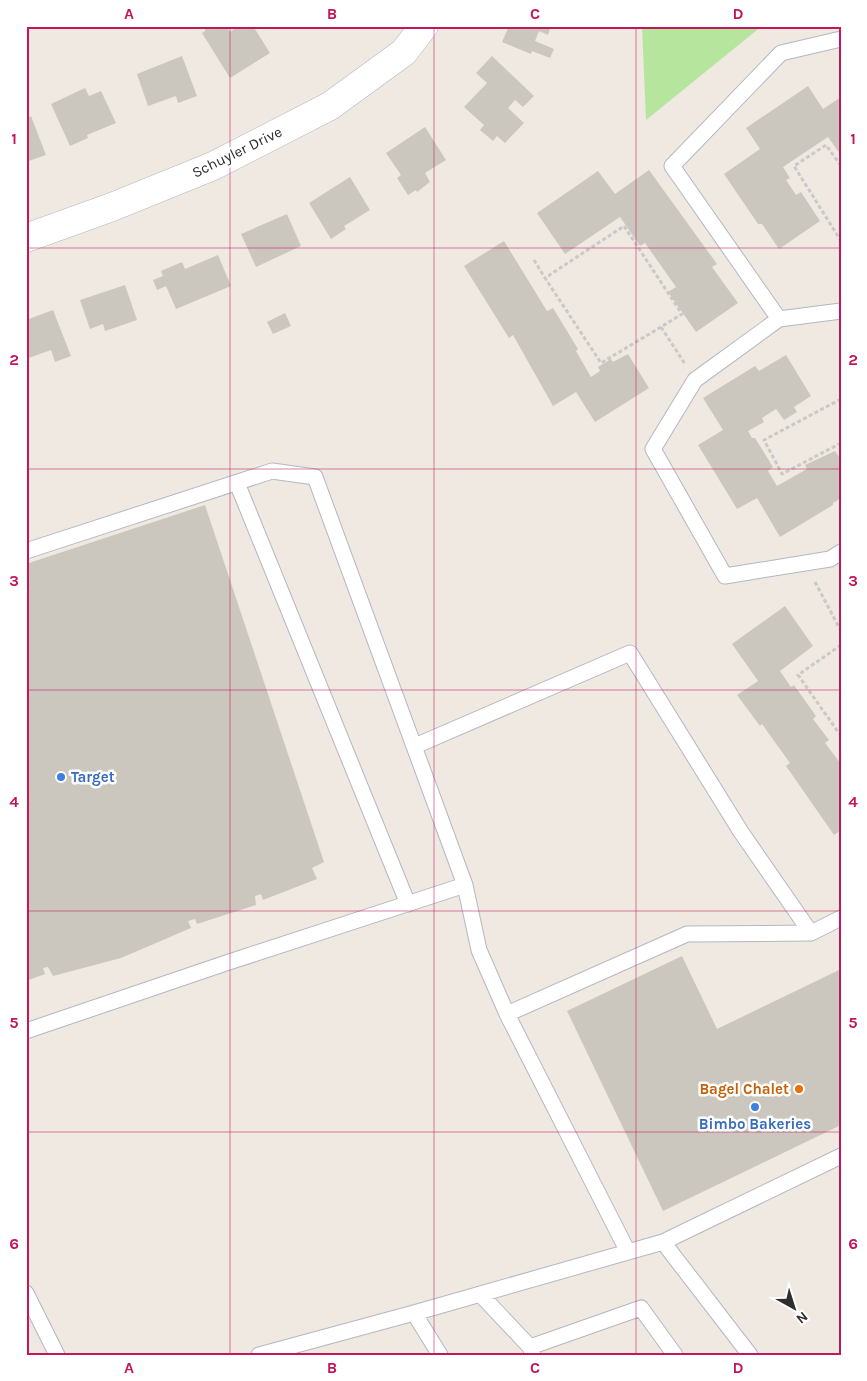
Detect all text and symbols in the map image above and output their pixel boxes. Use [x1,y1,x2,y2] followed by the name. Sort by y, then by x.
[124,4,134,23] text: A
[327,4,337,23] text: B
[530,4,540,23] text: C
[733,4,744,23] text: D
[189,122,285,182] street label: Schuyler Drive
[11,129,17,148] text: 1
[850,129,856,148] text: 1
[9,350,19,369] text: 2
[848,350,858,369] text: 2
[9,571,19,590] text: 3
[848,571,858,590] text: 3
[71,768,115,786] place label: Target
[55,771,67,783] marker: Target
[9,792,19,811] text: 4
[848,792,858,811] text: 4
[9,1013,19,1032] text: 5
[848,1013,858,1032] text: 5
[699,1080,789,1098] place label: Bagel Chalet
[793,1083,805,1095] marker: Bagel Chalet
[749,1101,761,1113] marker: Bimbo Bakeries
[699,1115,811,1133] place label: Bimbo Bakeries
[9,1234,19,1253] text: 6
[848,1234,858,1253] text: 6
[770,1284,820,1334] north arrow
[793,1308,811,1327] text: N
[124,1358,134,1377] text: A
[327,1358,337,1377] text: B
[530,1358,540,1377] text: C
[733,1358,744,1377] text: D

